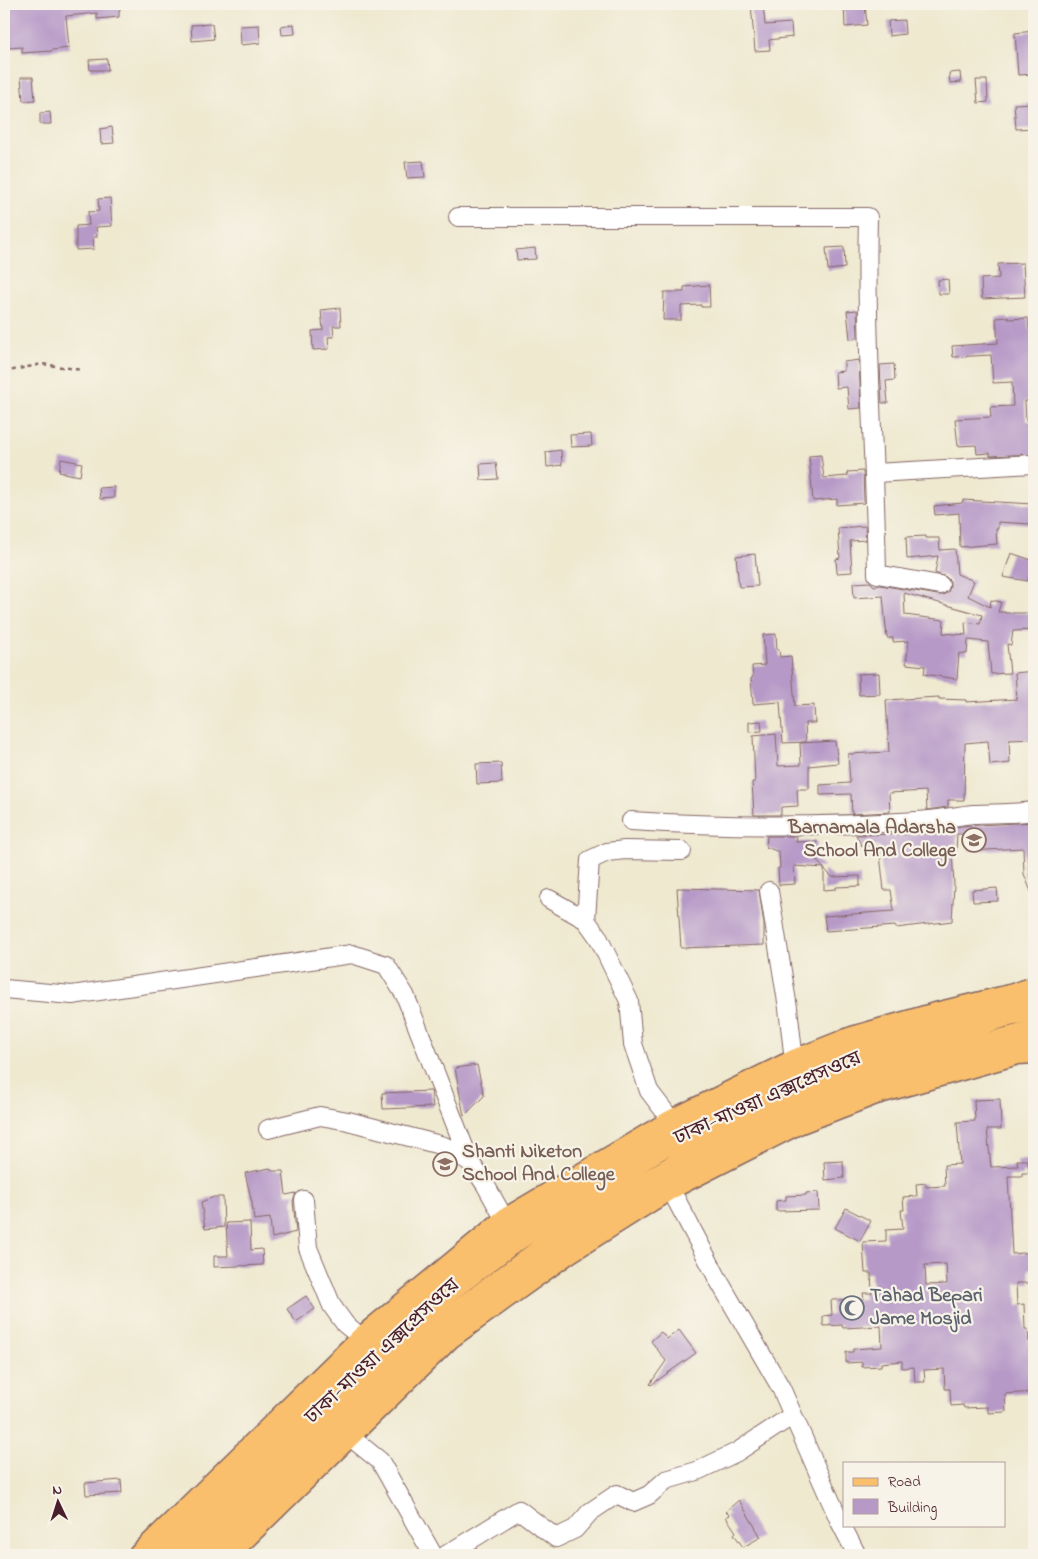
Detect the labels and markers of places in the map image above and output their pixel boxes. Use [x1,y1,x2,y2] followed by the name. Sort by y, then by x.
[787,814,957,867] place label: Barnamala Adarsha School And College
[961,827,987,853] school or university icon: Barnamala Adarsha School And College
[462,1138,616,1191] place label: Shanti Niketon School And College
[432,1151,458,1177] school or university icon: Shanti Niketon School And College
[870,1282,983,1334] place label: Tahad Bepari Jame Mosjid
[839,1295,865,1321] mosque icon: Tahad Bepari Jame Mosjid

